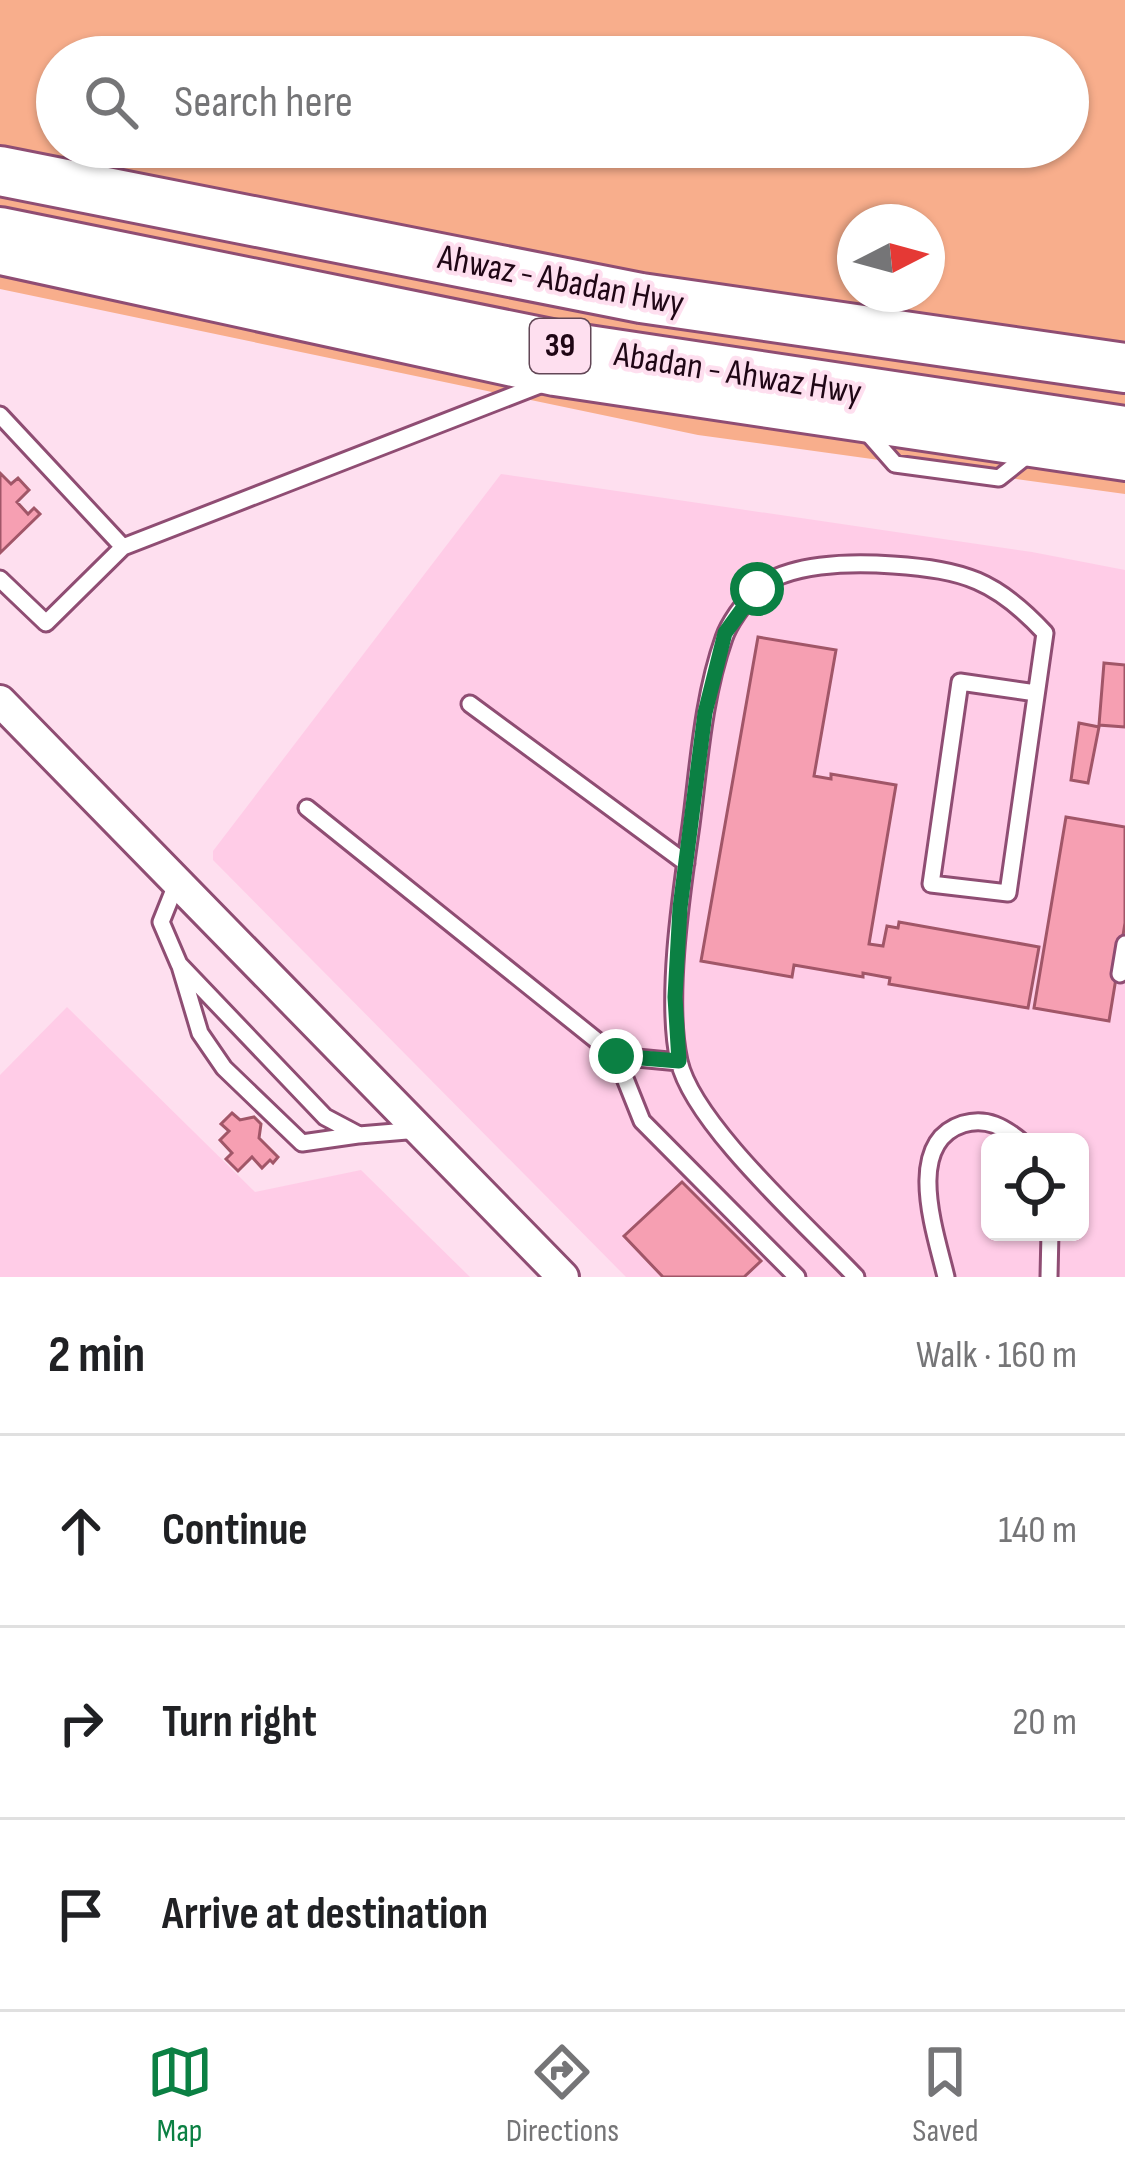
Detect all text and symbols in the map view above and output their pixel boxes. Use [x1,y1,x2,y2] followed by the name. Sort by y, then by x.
[36,36,1089,168] search box
[78,69,144,135] icon: search
[174,75,353,130] text: Search here
[837,204,945,312] north arrow
[433,236,688,326] street label: Ahwaz - Abadan Hwy
[530,319,590,373] road number: 39
[610,333,865,415] street label: Abadan - Ahwaz Hwy
[730,562,784,616] route start
[589,1029,643,1083] route end
[981,1133,1089,1241] map controls
[981,1133,1089,1241] button: locate
[48,1325,145,1386] text: 2 min
[916,1332,1077,1379] text: Walk · 160 m
[48,1498,114,1564] icon: ahead
[162,1503,308,1558] text: Continue
[998,1507,1077,1554] text: 140 m
[48,1690,114,1756] icon: right
[162,1695,317,1750] text: Turn right
[1012,1699,1077,1746] text: 20 m
[48,1882,114,1948] icon: arrive
[162,1887,488,1942] text: Arrive at destination
[147,2039,213,2151] tab: Map
[506,2039,619,2151] tab: Directions
[912,2039,978,2151] tab: Saved

